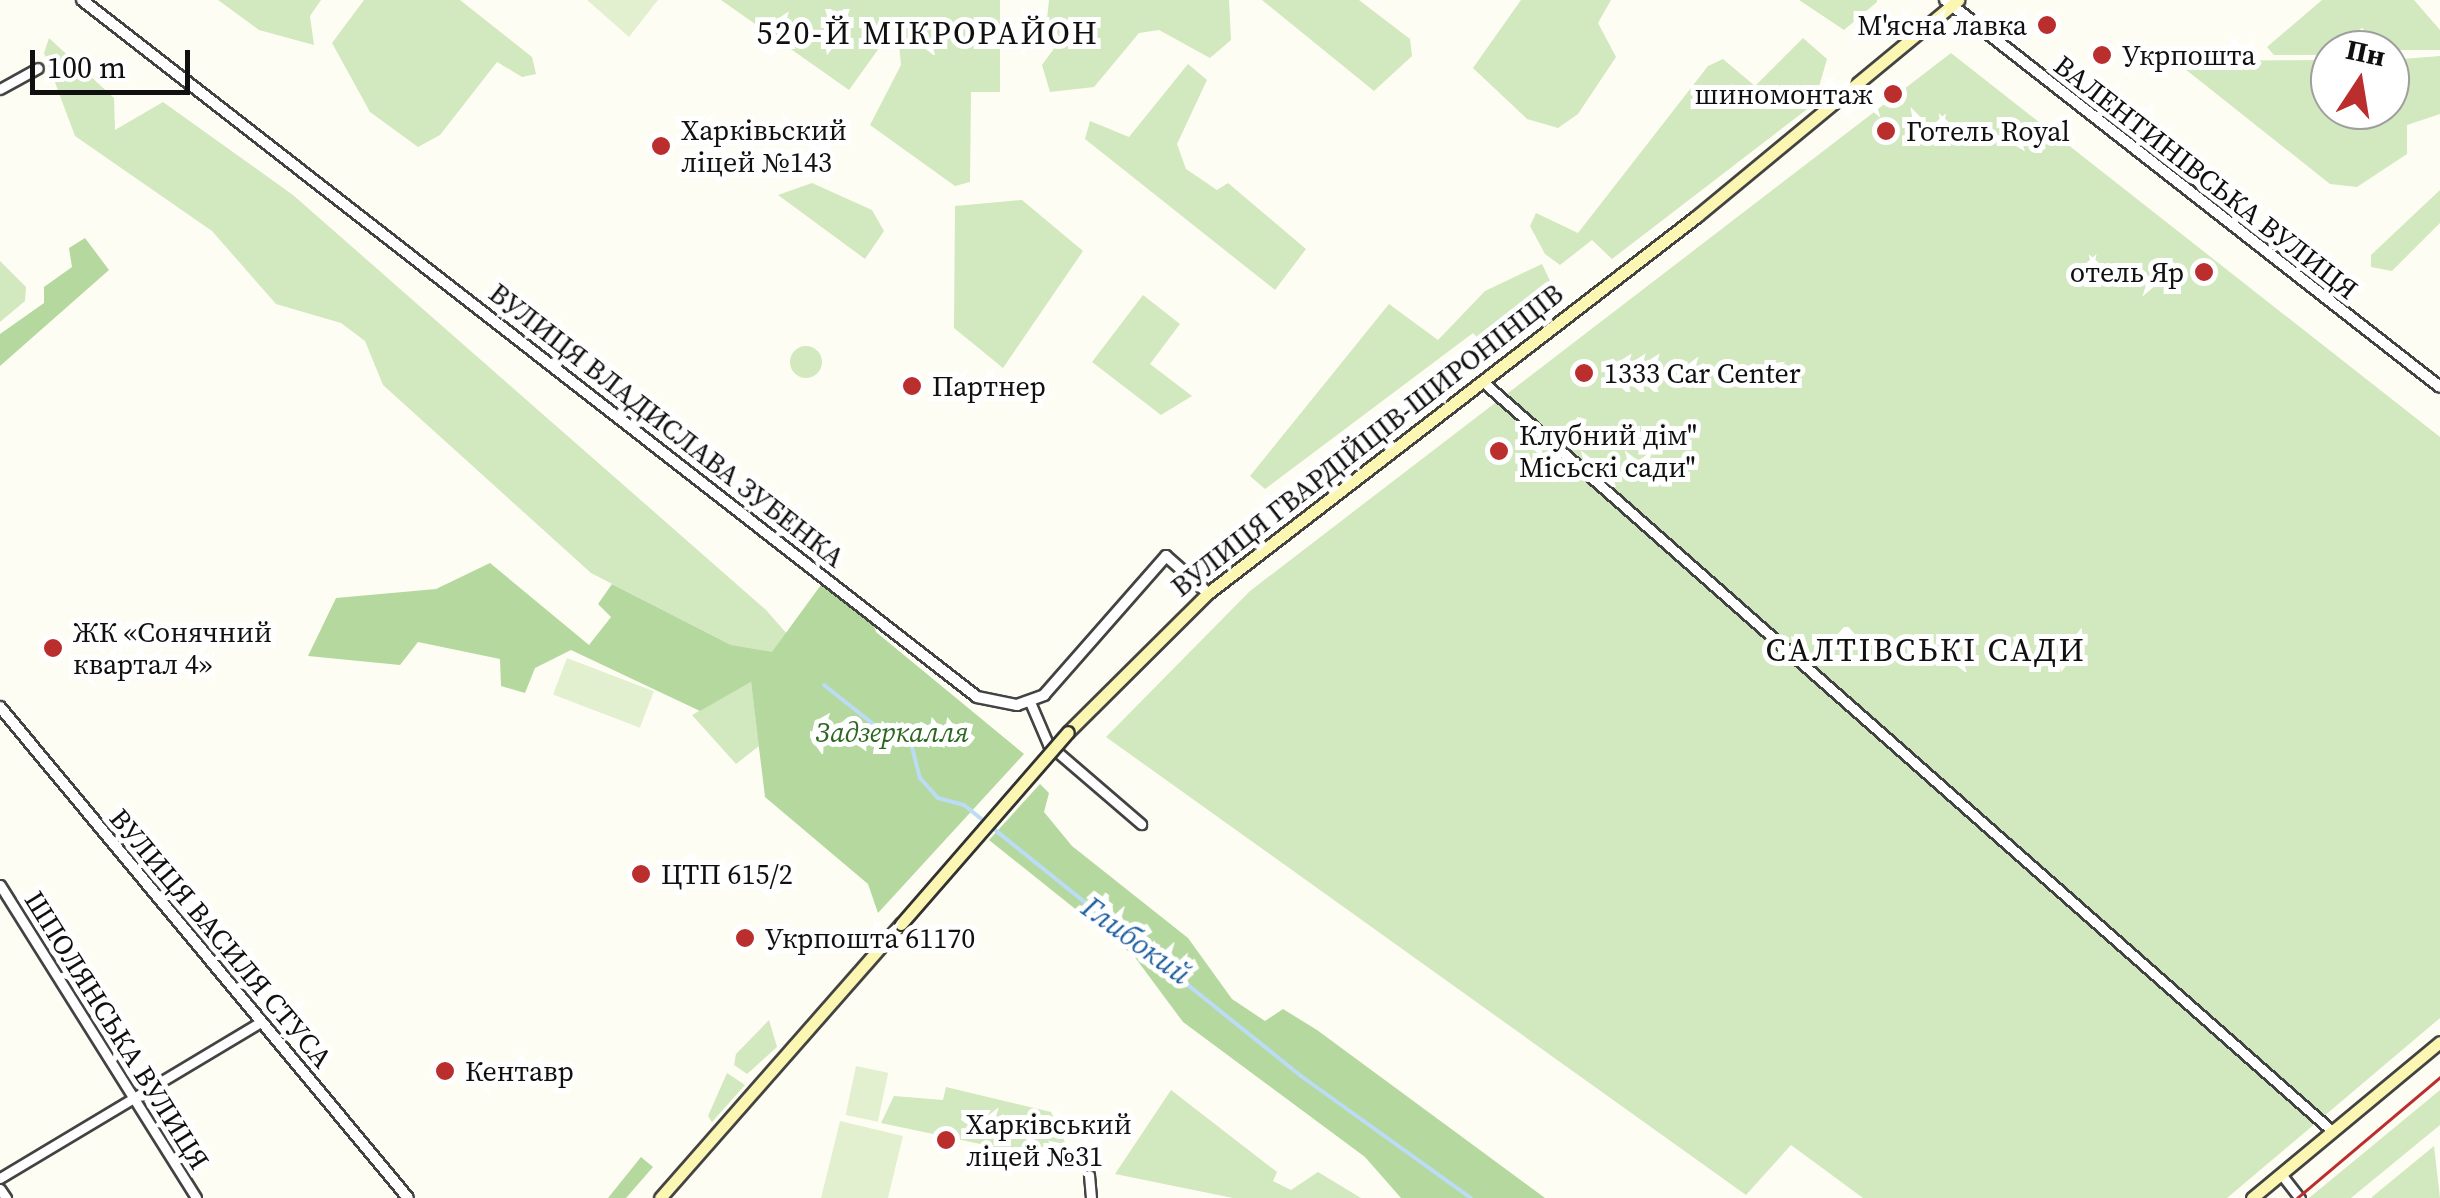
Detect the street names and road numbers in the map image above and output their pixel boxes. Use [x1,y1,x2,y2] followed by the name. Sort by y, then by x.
[2048,48,2364,306] street label: ВАЛЕНТИНІВСЬКА ВУЛИЦЯ
[483,276,851,574] street label: ВУЛИЦЯ ВЛАДИСЛАВА ЗУБЕНКА
[1164,277,1570,603] street label: ВУЛИЦЯ ГВАРДІЙЦІВ-ШИРОНІНЦІВ
[103,802,339,1074] street label: ВУЛИЦЯ ВАСИЛЯ СТУСА
[18,885,216,1175] street label: ШПОЛЯНСЬКА ВУЛИЦЯ

